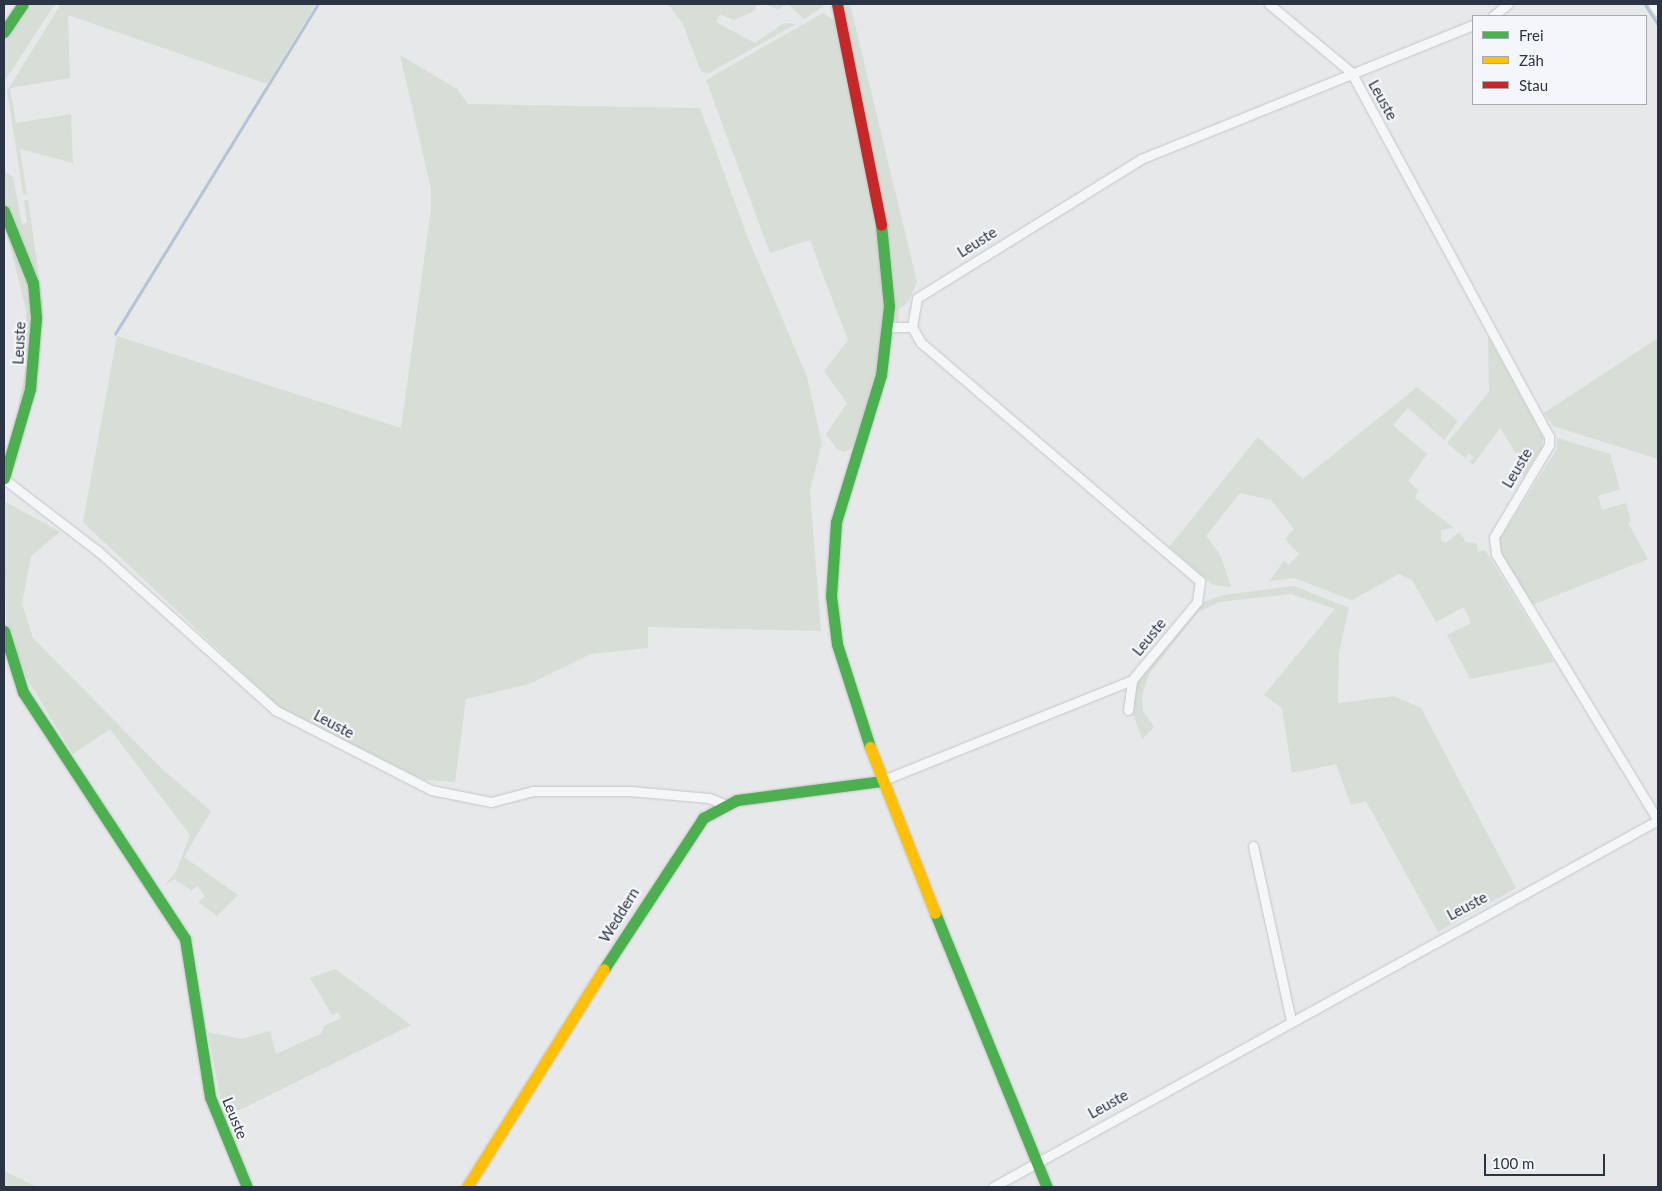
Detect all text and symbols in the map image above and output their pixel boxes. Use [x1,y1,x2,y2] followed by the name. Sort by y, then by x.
[1472,15,1647,105] legend
[1519,26,1544,44] text: Frei
[1519,51,1544,69] text: Zäh
[1519,76,1548,94] text: Stau
[1365,77,1401,123] street label: Leuste
[954,223,1000,261] street label: Leuste
[9,321,29,365] street label: Leuste
[1498,445,1536,491] street label: Leuste
[1128,615,1170,659] street label: Leuste
[311,706,357,742] street label: Leuste
[595,884,643,946] street label: Weddern
[1444,888,1490,924] street label: Leuste
[1085,1086,1131,1122] street label: Leuste
[219,1095,251,1141] street label: Leuste
[1487,1144,1608,1176] scale bar
[1492,1154,1534,1172] text: 100 m

